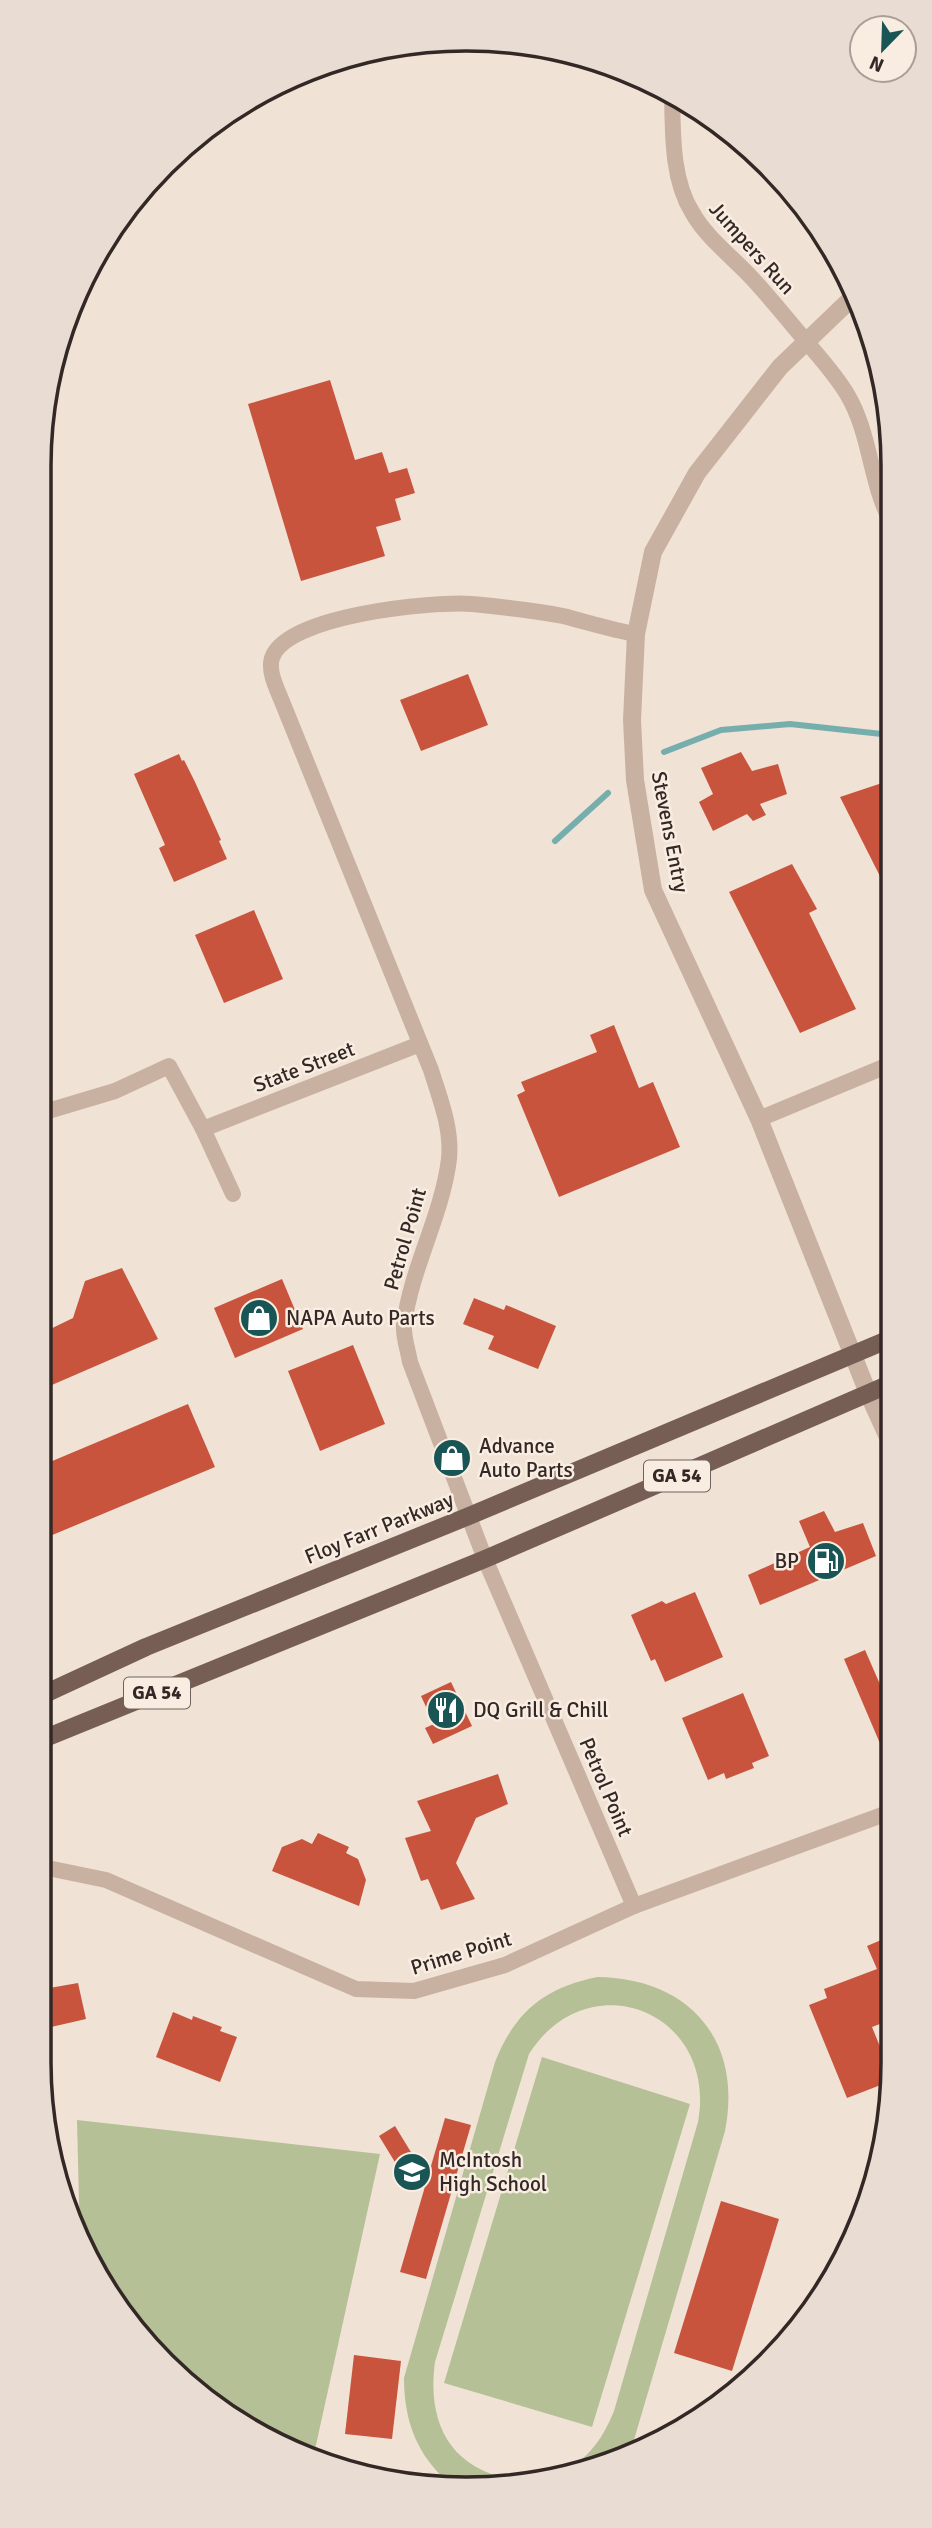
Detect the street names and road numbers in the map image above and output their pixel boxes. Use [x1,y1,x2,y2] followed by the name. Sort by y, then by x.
[704,196,800,300] street label: Jumpers Run
[646,769,695,895] street label: Stevens Entry
[250,1036,358,1098] street label: State Street
[378,1185,432,1293] street label: Petrol Point
[644,1460,710,1492] road number: GA 54
[301,1486,457,1570] street label: Floy Farr Parkway
[124,1678,190,1708] road number: GA 54
[574,1734,638,1840] street label: Petrol Point
[407,1925,515,1981] street label: Prime Point

